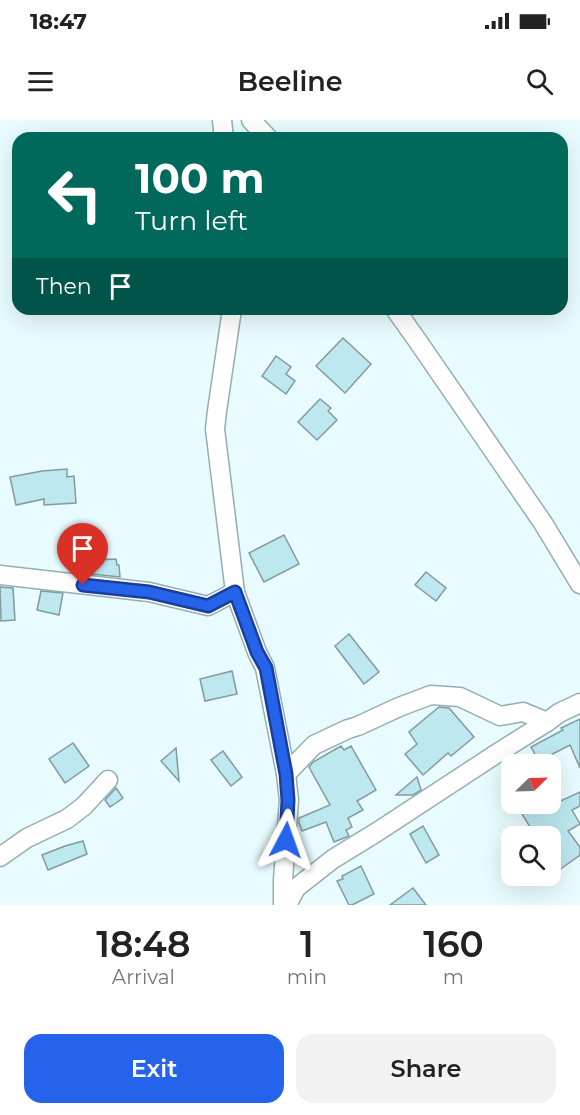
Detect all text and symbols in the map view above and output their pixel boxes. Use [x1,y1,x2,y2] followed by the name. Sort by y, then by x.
[30,8,87,35] text: 18:47
[24,65,57,98] icon: menu
[237,65,343,98] text: Beeline
[523,65,556,98] icon: search
[135,152,264,204] text: 100 m
[36,156,114,234] icon: left
[135,204,248,237] text: Turn left
[104,270,137,303] icon: arrive
[36,273,92,300] text: Then
[57,523,108,585] pin
[66,532,99,565] icon: arrive
[501,754,561,814] north arrow
[501,754,561,886] map controls
[254,808,318,872] position arrow
[501,826,561,886] button: search
[96,922,191,966] text: 18:48
[300,922,314,966] text: 1
[423,922,484,966] text: 160
[112,965,175,989] text: Arrival
[287,965,327,989] text: min
[443,965,464,989] text: m
[24,1034,284,1103] button: Exit
[296,1034,556,1103] button: Share

